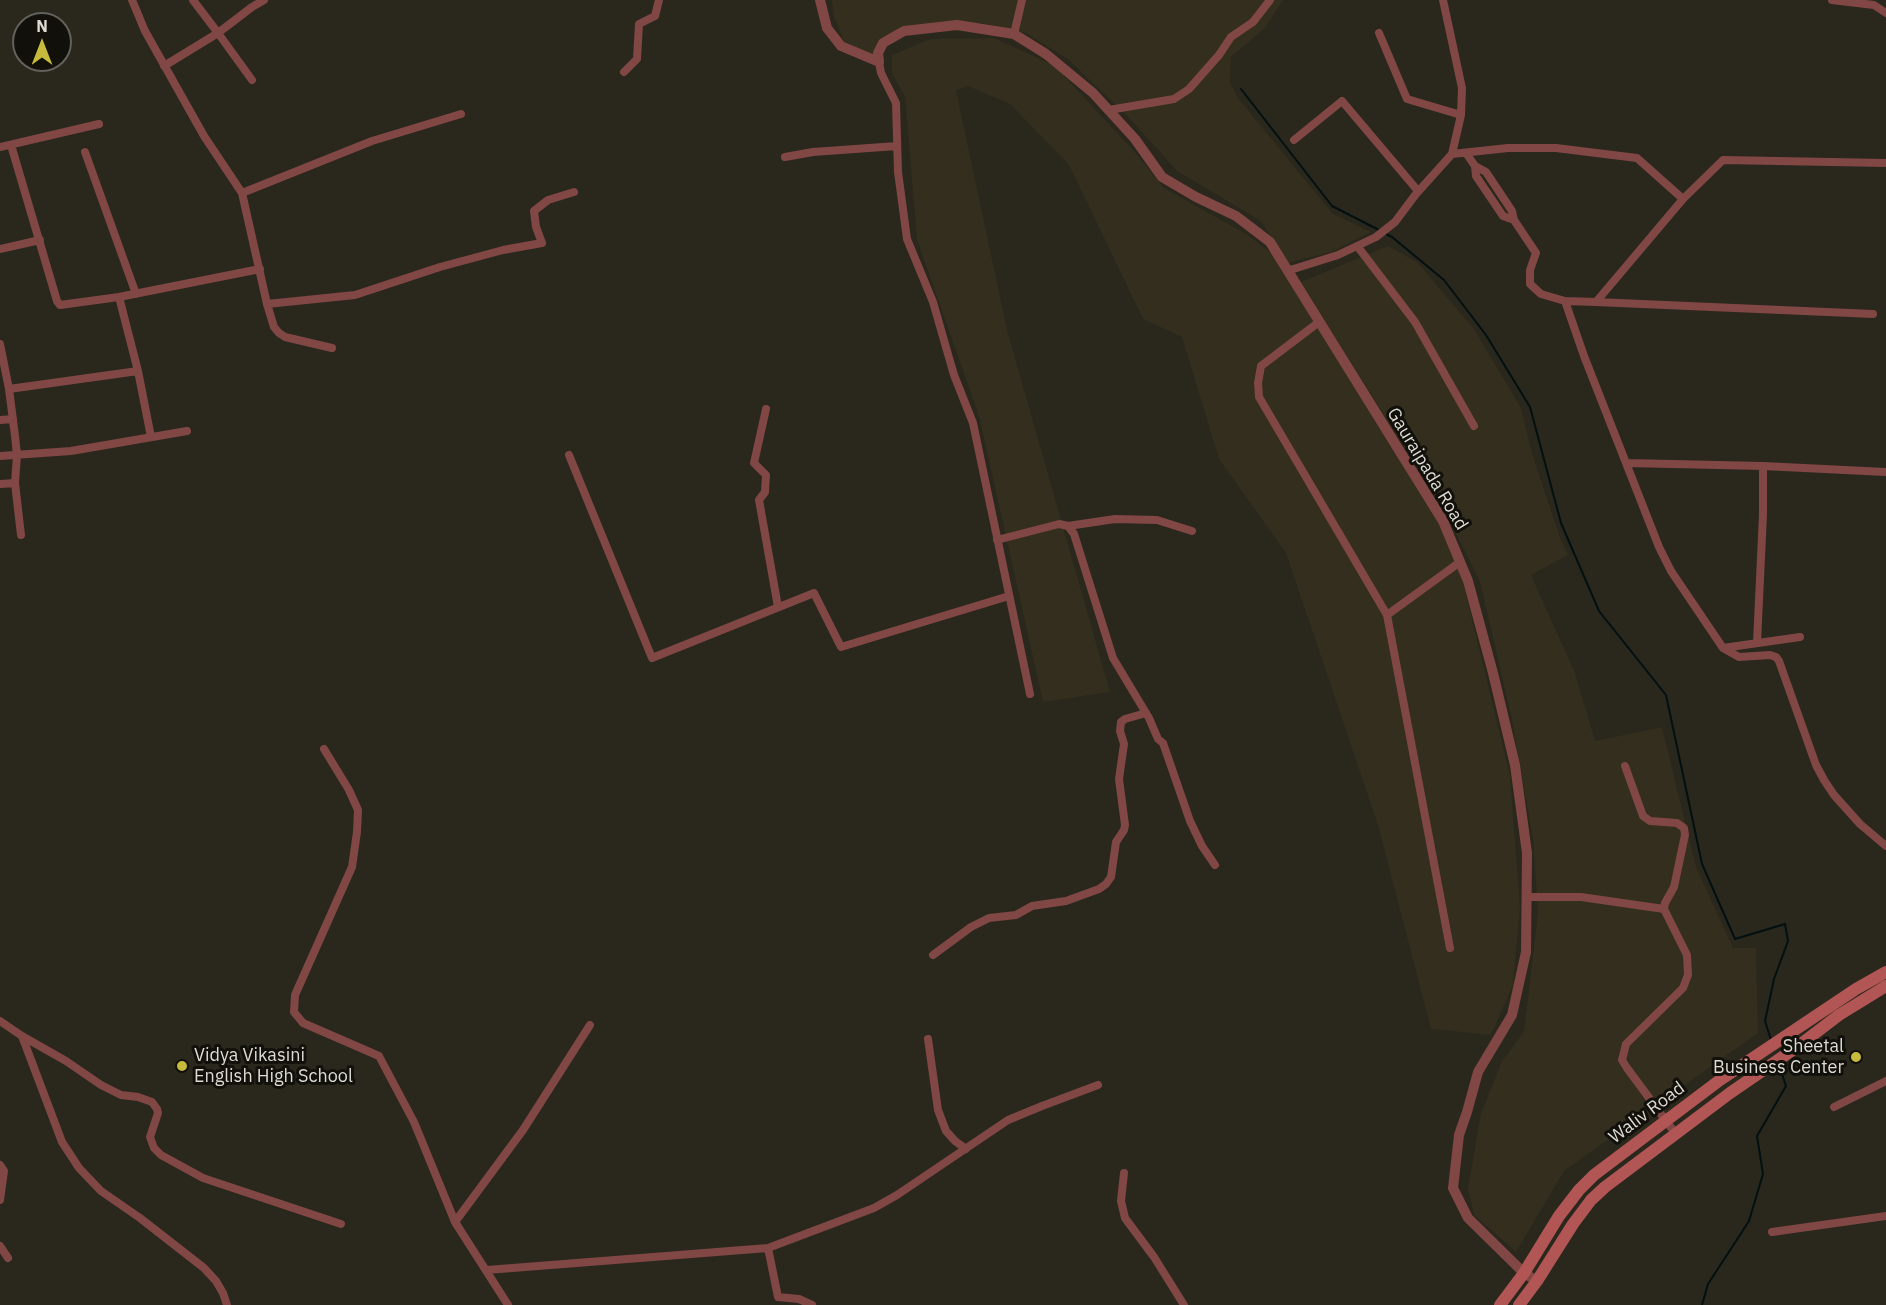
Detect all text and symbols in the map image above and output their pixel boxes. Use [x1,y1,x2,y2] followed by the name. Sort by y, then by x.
[12,12,72,72] north arrow
[36,16,48,36] text: N
[1382,404,1472,534] street label: Gauraipada Road
[1713,1036,1844,1078] place label: Sheetal Business Center
[194,1045,353,1088] place label: Vidya Vikasini English High School
[1849,1050,1863,1064] marker: Sheetal Business Center
[175,1059,189,1073] marker: Vidya Vikasini English High School
[1605,1077,1689,1149] street label: Waliv Road

